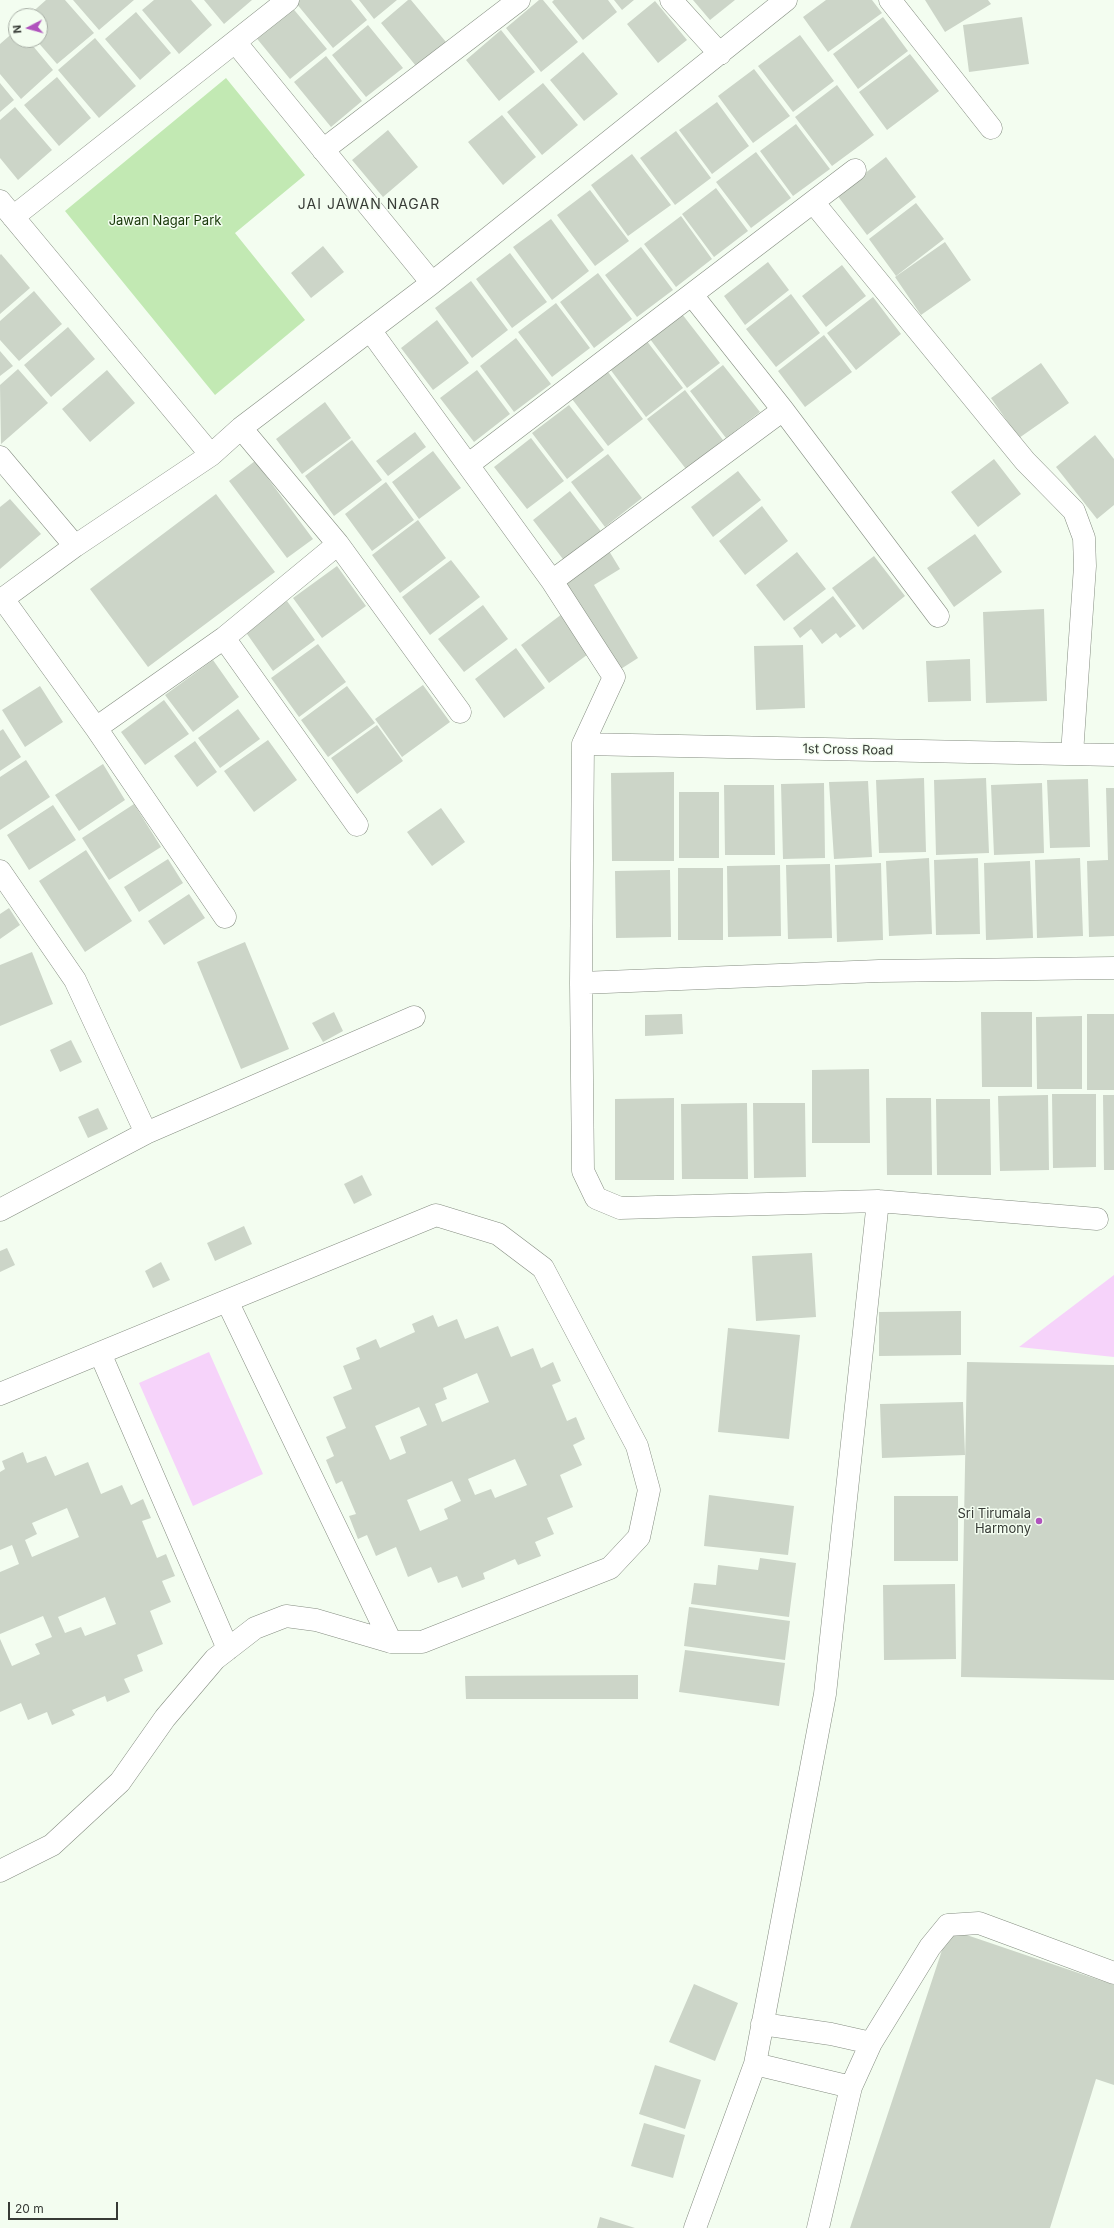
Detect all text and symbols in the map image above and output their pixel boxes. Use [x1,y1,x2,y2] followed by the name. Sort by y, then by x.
[8,8,48,48] north arrow
[10,24,24,34] text: N
[298,197,440,213] district label: JAI JAWAN NAGAR
[109,213,221,229] park label: Jawan Nagar Park
[802,741,894,759] street label: 1st Cross Road
[958,1506,1031,1537] place label: Sri Tirumala Harmony
[1034,1516,1044,1526] marker: Sri Tirumala Harmony
[10,2194,120,2220] scale bar
[15,2201,44,2216] text: 20 m

